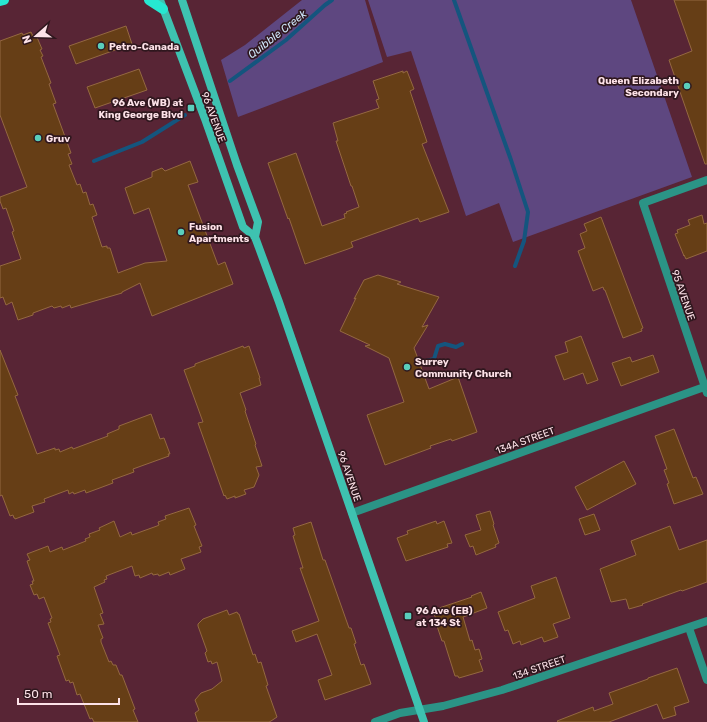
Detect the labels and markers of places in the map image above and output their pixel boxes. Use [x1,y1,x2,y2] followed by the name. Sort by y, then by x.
[96,41,106,51] marker: Petro-Canada
[109,41,179,53] place label: Petro-Canada
[598,75,679,99] place label: Queen Elizabeth Secondary
[682,81,692,91] marker: Queen Elizabeth Secondary
[98,97,183,121] place label: 96 Ave (WB) at King George Blvd
[186,103,196,113] marker: 96 Ave (WB) at King George Blvd
[33,133,43,143] marker: Gruv
[46,133,70,145] place label: Gruv
[189,221,250,245] place label: Fusion Apartments
[176,227,186,237] marker: Fusion Apartments
[415,356,512,380] place label: Surrey Community Church
[402,362,412,372] marker: Surrey Community Church
[416,605,473,629] place label: 96 Ave (EB) at 134 St
[403,611,413,621] marker: 96 Ave (EB) at 134 St

